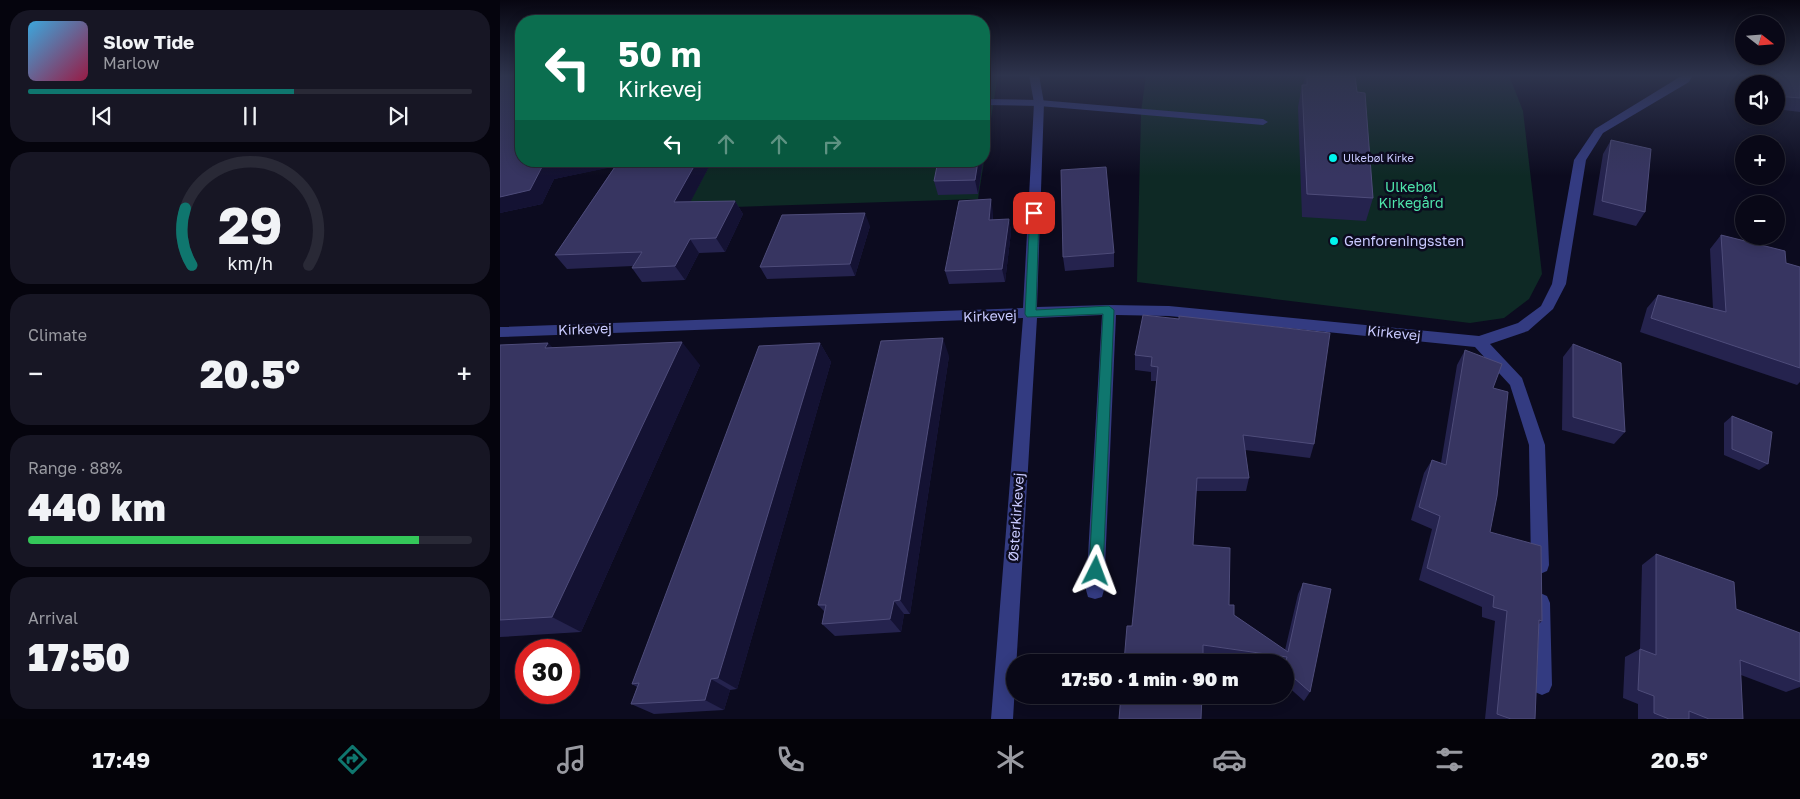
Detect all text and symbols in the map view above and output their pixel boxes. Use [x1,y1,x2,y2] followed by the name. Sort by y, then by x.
[1735,15,1785,65] north arrow
[1735,15,1785,245] map controls
[103,30,194,53] text: Slow Tide
[618,33,701,75] text: 50 m
[535,35,600,100] icon: left
[103,53,159,73] text: Marlow
[618,75,703,102] text: Kirkevej
[1735,75,1785,125] button: sound
[88,102,116,130] icon: previous
[236,102,264,130] icon: pause
[384,102,412,130] icon: next
[659,130,687,158] icon: left
[712,130,740,158] icon: ahead
[765,130,793,158] icon: ahead
[818,130,846,158] icon: right
[1735,135,1785,185] button: +
[1343,151,1414,164] place label: Ulkebøl Kirke
[1327,152,1339,164] marker: Ulkebøl Kirke
[1378,178,1444,211] park label: Ulkebøl Kirkegård
[1013,192,1055,234] pin
[218,193,282,255] text: 29
[1735,195,1785,245] button: −
[1020,199,1048,227] icon: arrive
[1344,232,1464,249] place label: Genforeningssten
[1328,235,1340,247] marker: Genforeningssten
[227,252,273,274] text: km/h
[963,306,1017,325] street label: Kirkevej
[558,319,612,338] street label: Kirkevej
[1366,321,1422,344] street label: Kirkevej
[28,325,87,345] text: Climate
[200,351,300,396] text: 20.5°
[28,357,43,390] text: −
[457,357,472,390] text: +
[28,458,122,478] text: Range · 88%
[1004,472,1027,562] street label: Østerkirkevej
[28,484,166,529] text: 440 km
[1069,544,1121,596] position arrow
[28,608,78,628] text: Arrival
[28,634,130,679] text: 17:50
[515,639,580,704] speed limit sign: 30
[1061,667,1239,690] text: 17:50 · 1 min · 90 m
[335,742,370,777] icon: directions
[554,742,589,777] icon: music
[773,742,808,777] icon: phone
[993,742,1028,777] icon: climate
[1212,742,1247,777] icon: car
[1432,742,1467,777] icon: filters
[92,746,150,773] text: 17:49
[1651,746,1708,773] text: 20.5°

